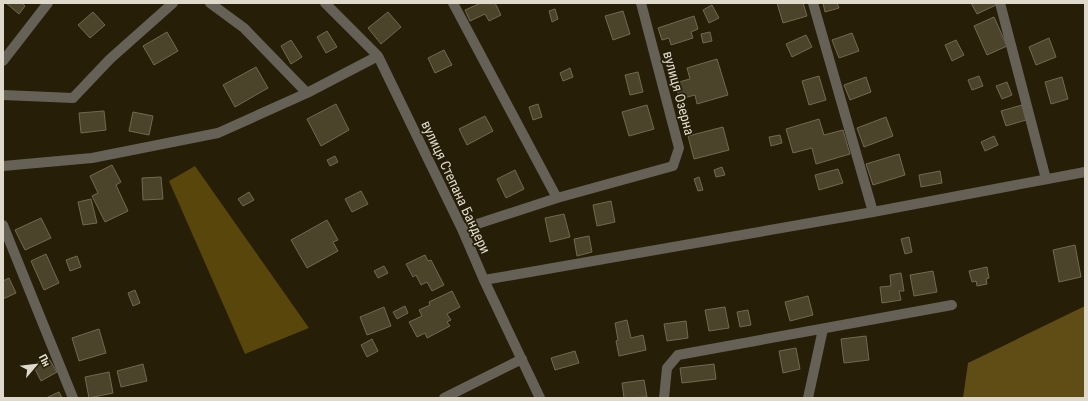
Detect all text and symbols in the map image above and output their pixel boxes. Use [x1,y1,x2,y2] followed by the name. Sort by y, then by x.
[660,49,698,137] street label: вулиця Озерна
[418,118,494,256] street label: вулиця Степана Бандери
[16,345,56,385] north arrow
[36,352,53,369] text: Пн

